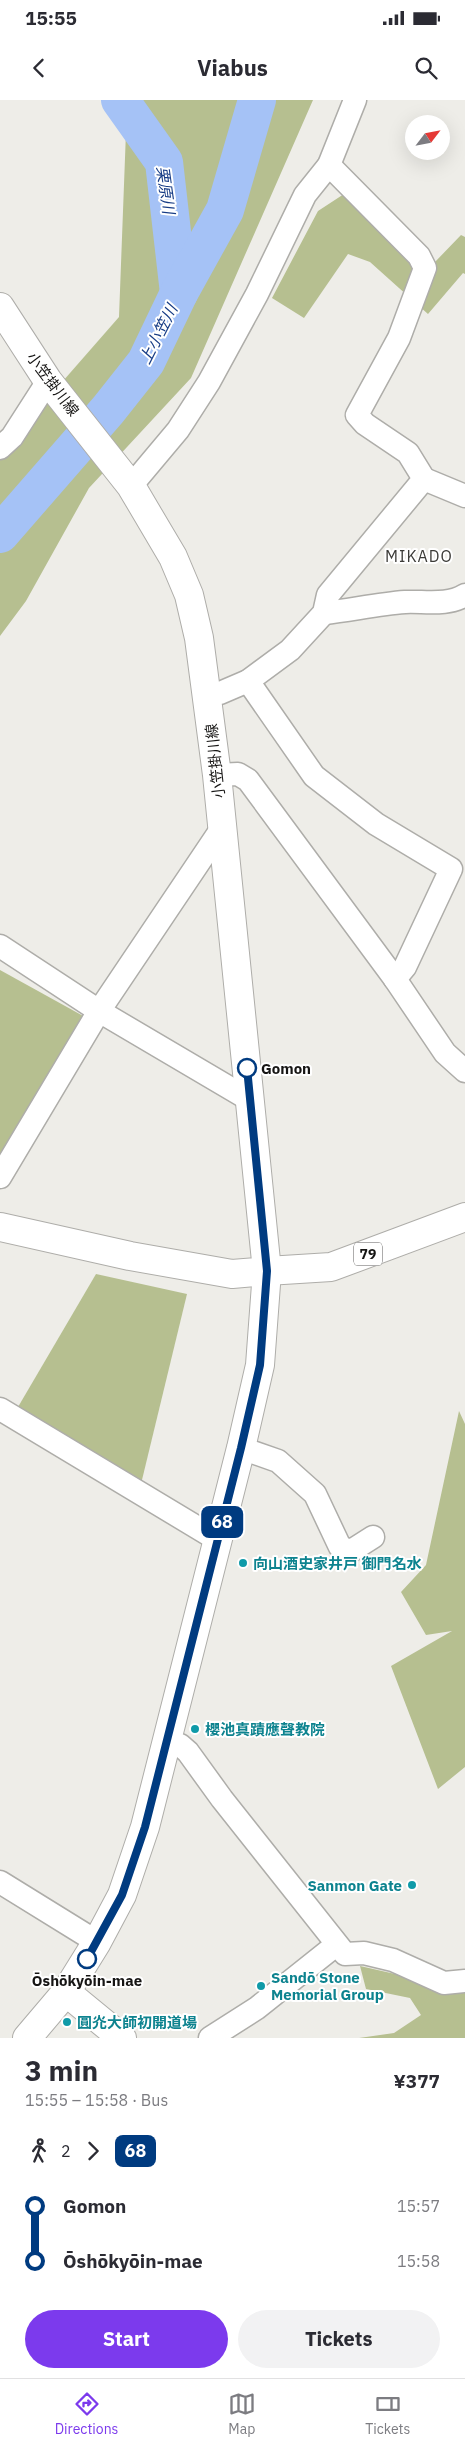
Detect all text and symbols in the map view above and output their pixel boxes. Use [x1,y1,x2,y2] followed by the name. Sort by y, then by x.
[25,6,77,30] text: 15:55
[197,53,268,82] text: Viabus
[25,54,53,82] icon: back
[412,54,440,82] icon: search
[405,115,450,160] north arrow
[405,115,450,160] map controls
[153,165,180,217] water label: 栗原川
[135,299,182,367] water label: 上小笠川
[23,348,83,420] street label: 小笠掛川線
[385,546,453,566] district label: MIKADO
[202,723,228,799] street label: 小笠掛川線
[237,1058,257,1078] marker: Gomon
[261,1059,311,1078] place label: Gomon
[354,1242,382,1266] road number: 79
[200,1506,244,1538] line badge: 68
[211,1510,233,1533] text: 68
[253,1554,422,1573] place label: 向山酒史家井戸 御門名水
[237,1557,249,1569] marker: 向山酒史家井戸 御門名水
[205,1720,325,1739] place label: 櫻池真蹟應聲教院
[189,1723,201,1735] marker: 櫻池真蹟應聲教院
[307,1876,402,1895] place label: Sanmon Gate
[406,1879,418,1891] marker: Sanmon Gate
[77,1949,97,1969] marker: Ōshōkyōin-mae
[271,1968,384,2004] place label: Sandō Stone Memorial Group
[32,1971,142,1990] place label: Ōshōkyōin-mae
[255,1980,267,1992] marker: Sandō Stone Memorial Group
[77,2013,197,2032] place label: 圓灮大師初開道場
[61,2016,73,2028] marker: 圓灮大師初開道場
[25,2052,98,2089] text: 3 min
[393,2069,440,2093] text: ¥377
[25,2090,168,2110] text: 15:55 – 15:58 · Bus
[25,2137,53,2165] icon: walk
[79,2137,107,2165] icon: forward
[125,2139,146,2162] text: 68
[61,2141,71,2161] text: 2
[63,2194,126,2218] text: Gomon
[397,2196,440,2216] text: 15:57
[63,2249,203,2273] text: Ōshōkyōin-mae
[397,2251,440,2271] text: 15:58
[25,2310,228,2368] button: Start
[238,2310,440,2368] button: Tickets
[55,2390,118,2438] tab: Directions
[228,2390,256,2438] tab: Map
[365,2390,410,2438] tab: Tickets

